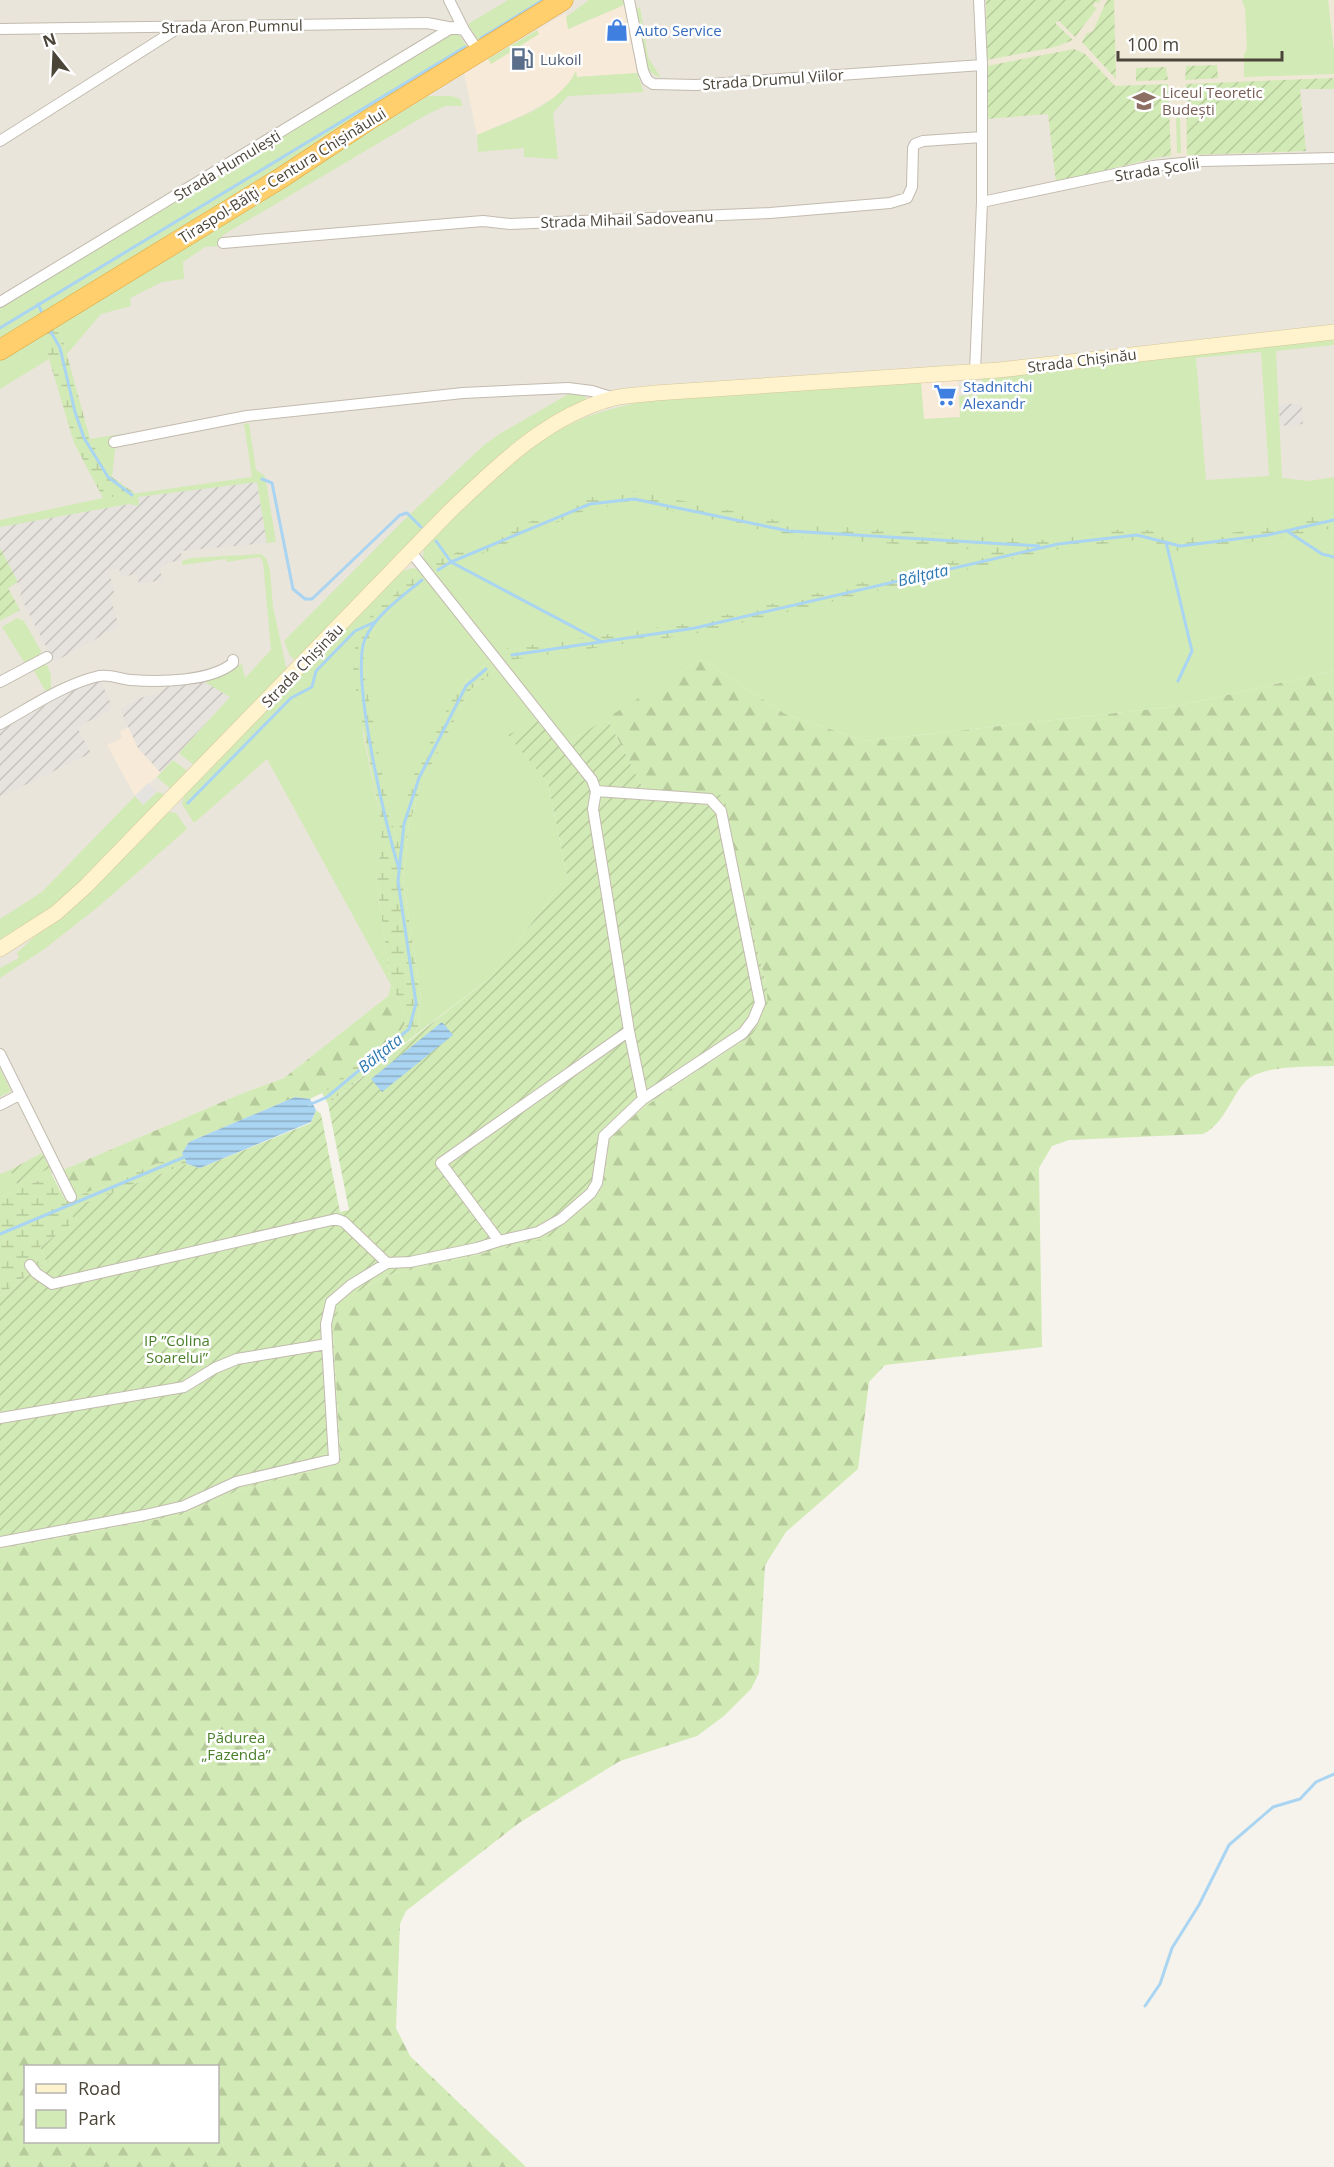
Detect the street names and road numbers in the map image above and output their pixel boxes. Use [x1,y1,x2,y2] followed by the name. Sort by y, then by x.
[161,15,303,37] street label: Strada Aron Pumnul
[702,64,844,94] street label: Strada Drumul Viilor
[175,103,389,247] street label: Tiraspol-Bălţi - Centura Chișinăului
[170,125,284,205] street label: Strada Humulești
[1113,152,1201,186] street label: Strada Școlii
[540,206,714,232] street label: Strada Mihail Sadoveanu
[1026,343,1138,377] street label: Strada Chișinău
[257,619,347,711] street label: Strada Chișinău

